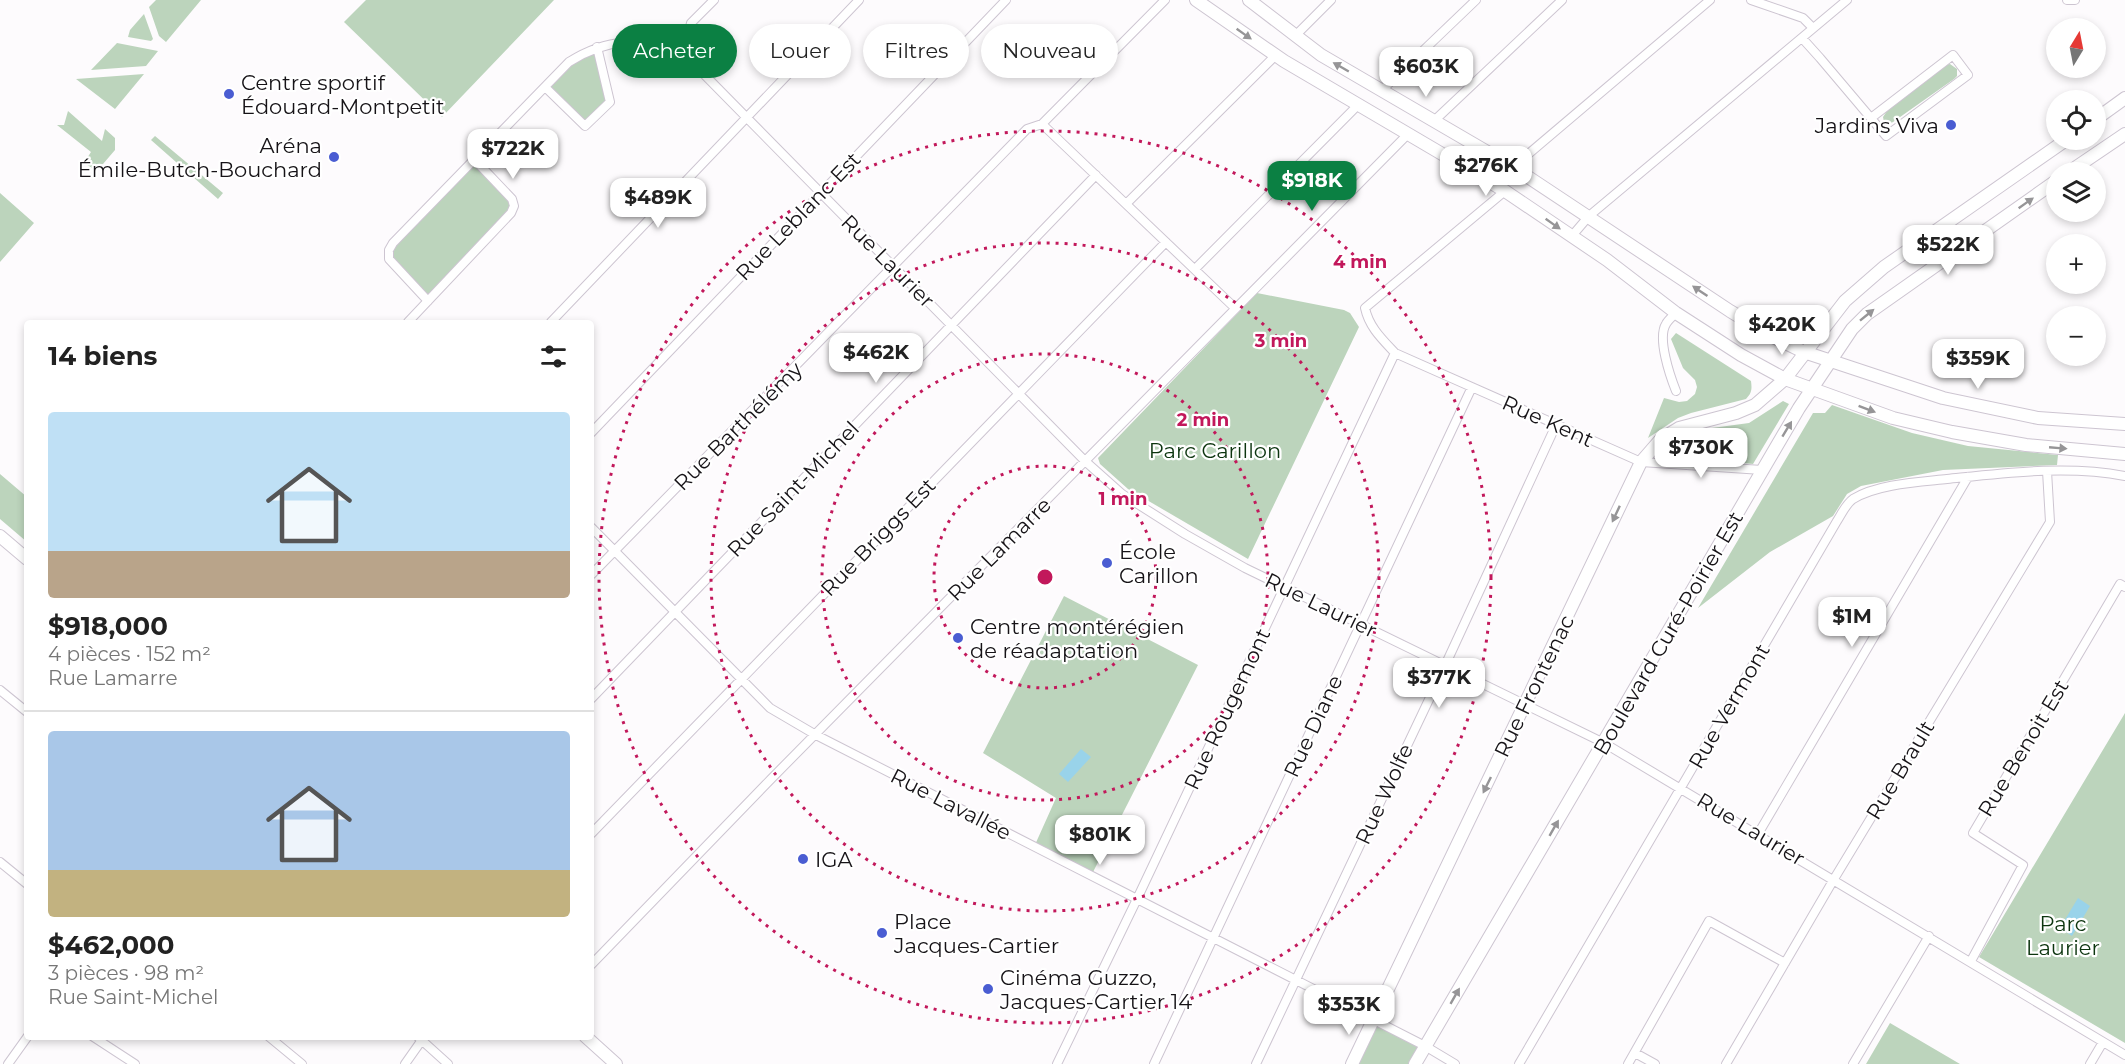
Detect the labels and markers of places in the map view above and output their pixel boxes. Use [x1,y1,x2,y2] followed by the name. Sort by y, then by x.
[1384,47,1468,98] pin: $603K
[241,70,445,119] place label: Centre sportif Édouard-Montpetit
[222,87,236,101] marker: Centre sportif Édouard-Montpetit
[1814,113,1939,138] place label: Jardins Viva
[1944,118,1958,132] marker: Jardins Viva
[471,129,555,180] pin: $722K
[78,133,322,182] place label: Aréna Émile-Butch-Bouchard
[1444,146,1528,197] pin: $276K
[327,150,341,164] marker: Aréna Émile-Butch-Bouchard
[1270,161,1354,212] pin: $918K
[616,178,700,229] pin: $489K
[1906,225,1990,276] pin: $522K
[1740,305,1824,356] pin: $420K
[834,333,918,384] pin: $462K
[1936,339,2020,390] pin: $359K
[1659,428,1743,479] pin: $730K
[1119,539,1199,588] place label: École Carillon
[1100,556,1114,570] marker: École Carillon
[1035,567,1055,587] centre of rings
[1823,597,1881,648] pin: $1M
[970,614,1184,663] place label: Centre montérégien de réadaptation
[951,631,965,645] marker: Centre montérégien de réadaptation
[1397,658,1481,709] pin: $377K
[1058,815,1142,866] pin: $801K
[815,847,854,872] place label: IGA
[796,852,810,866] marker: IGA
[893,909,1059,958] place label: Place Jacques-Cartier
[875,926,889,940] marker: Place Jacques-Cartier
[999,965,1192,1014] place label: Cinéma Guzzo, Jacques-Cartier 14
[981,982,995,996] marker: Cinéma Guzzo, Jacques-Cartier 14
[1307,985,1391,1036] pin: $353K

